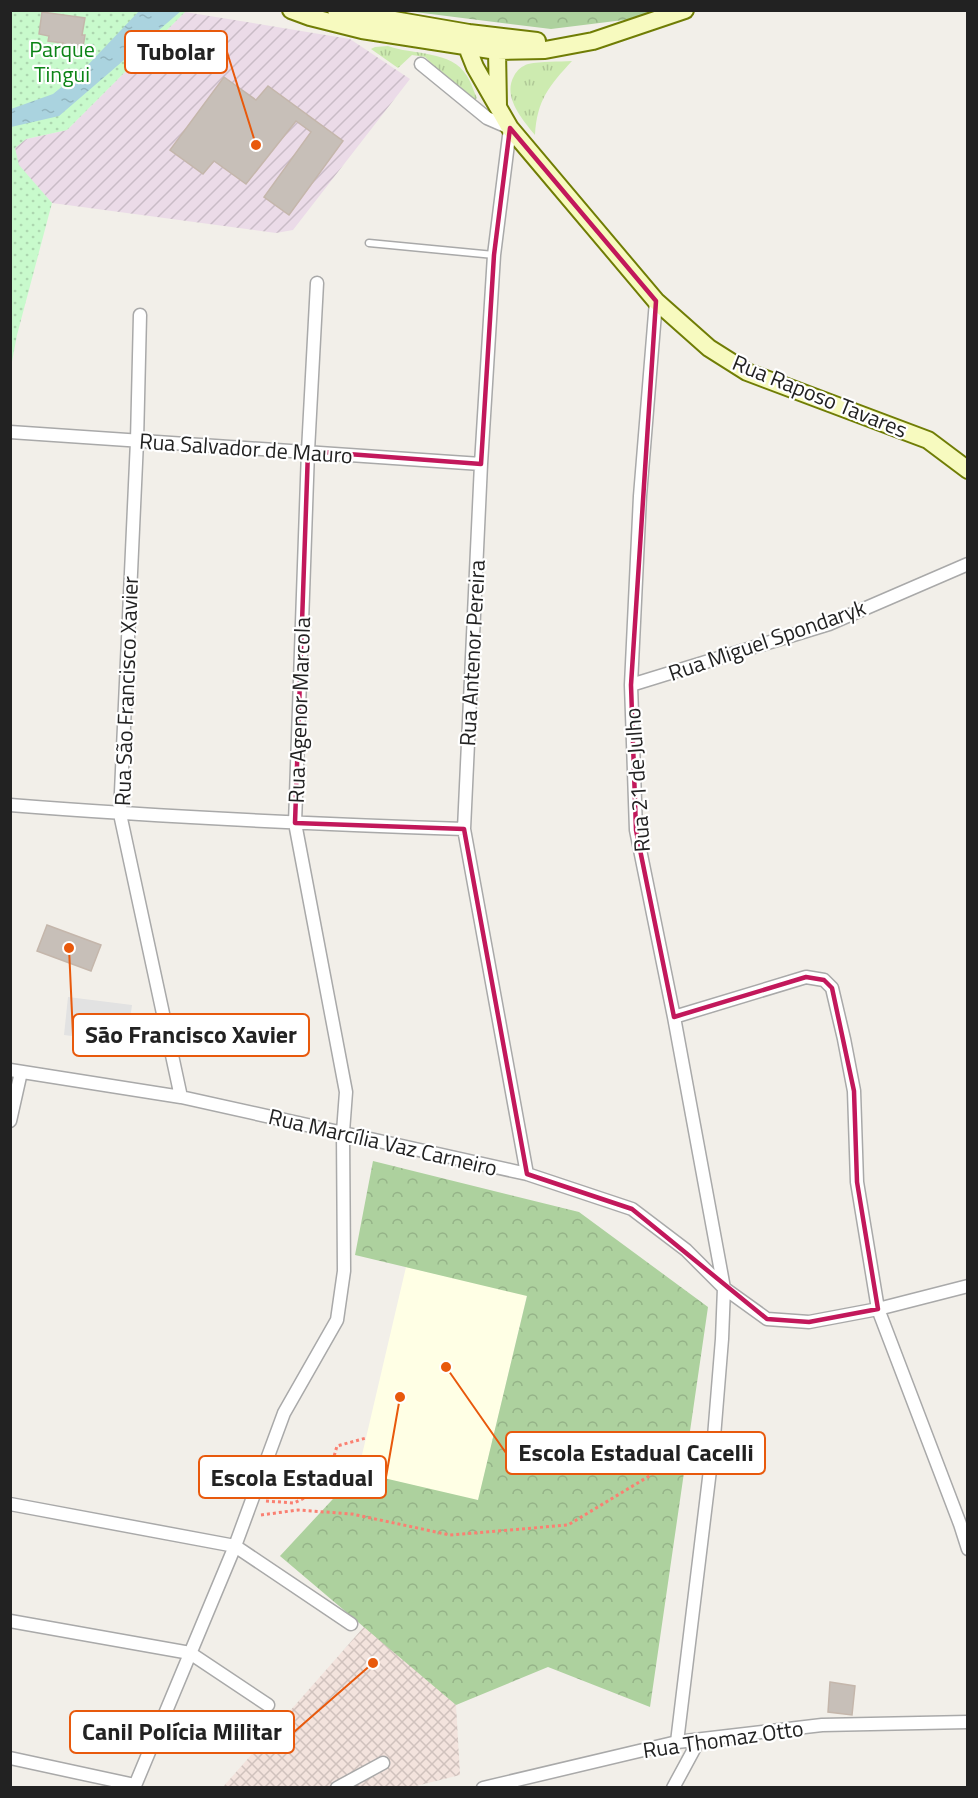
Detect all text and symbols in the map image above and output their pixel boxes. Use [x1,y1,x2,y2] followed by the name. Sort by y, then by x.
[125,31,227,73] callout: Tubolar
[29,32,95,91] park label: Parque Tingui
[137,33,215,69] text: Tubolar
[727,345,913,447] street label: Rua Raposo Tavares
[138,424,354,472] street label: Rua Salvador de Mauro
[450,559,494,747] street label: Rua Antenor Pereira
[105,575,147,806] street label: Rua São Francisco Xavier
[664,590,871,690] street label: Rua Miguel Spondaryk
[279,616,319,804] street label: Rua Agenor Marcola
[615,707,659,853] street label: Rua 21 de Julho
[73,1014,309,1056] callout: São Francisco Xavier
[85,1016,297,1052] text: São Francisco Xavier
[265,1099,501,1185] street label: Rua Marcília Vaz Carneiro
[506,1432,765,1474] callout: Escola Estadual Cacelli
[518,1434,754,1470] text: Escola Estadual Cacelli
[199,1456,386,1498] callout: Escola Estadual
[211,1459,373,1495] text: Escola Estadual
[70,1711,294,1753] callout: Canil Polícia Militar
[640,1711,806,1767] street label: Rua Thomaz Otto
[82,1713,282,1749] text: Canil Polícia Militar

